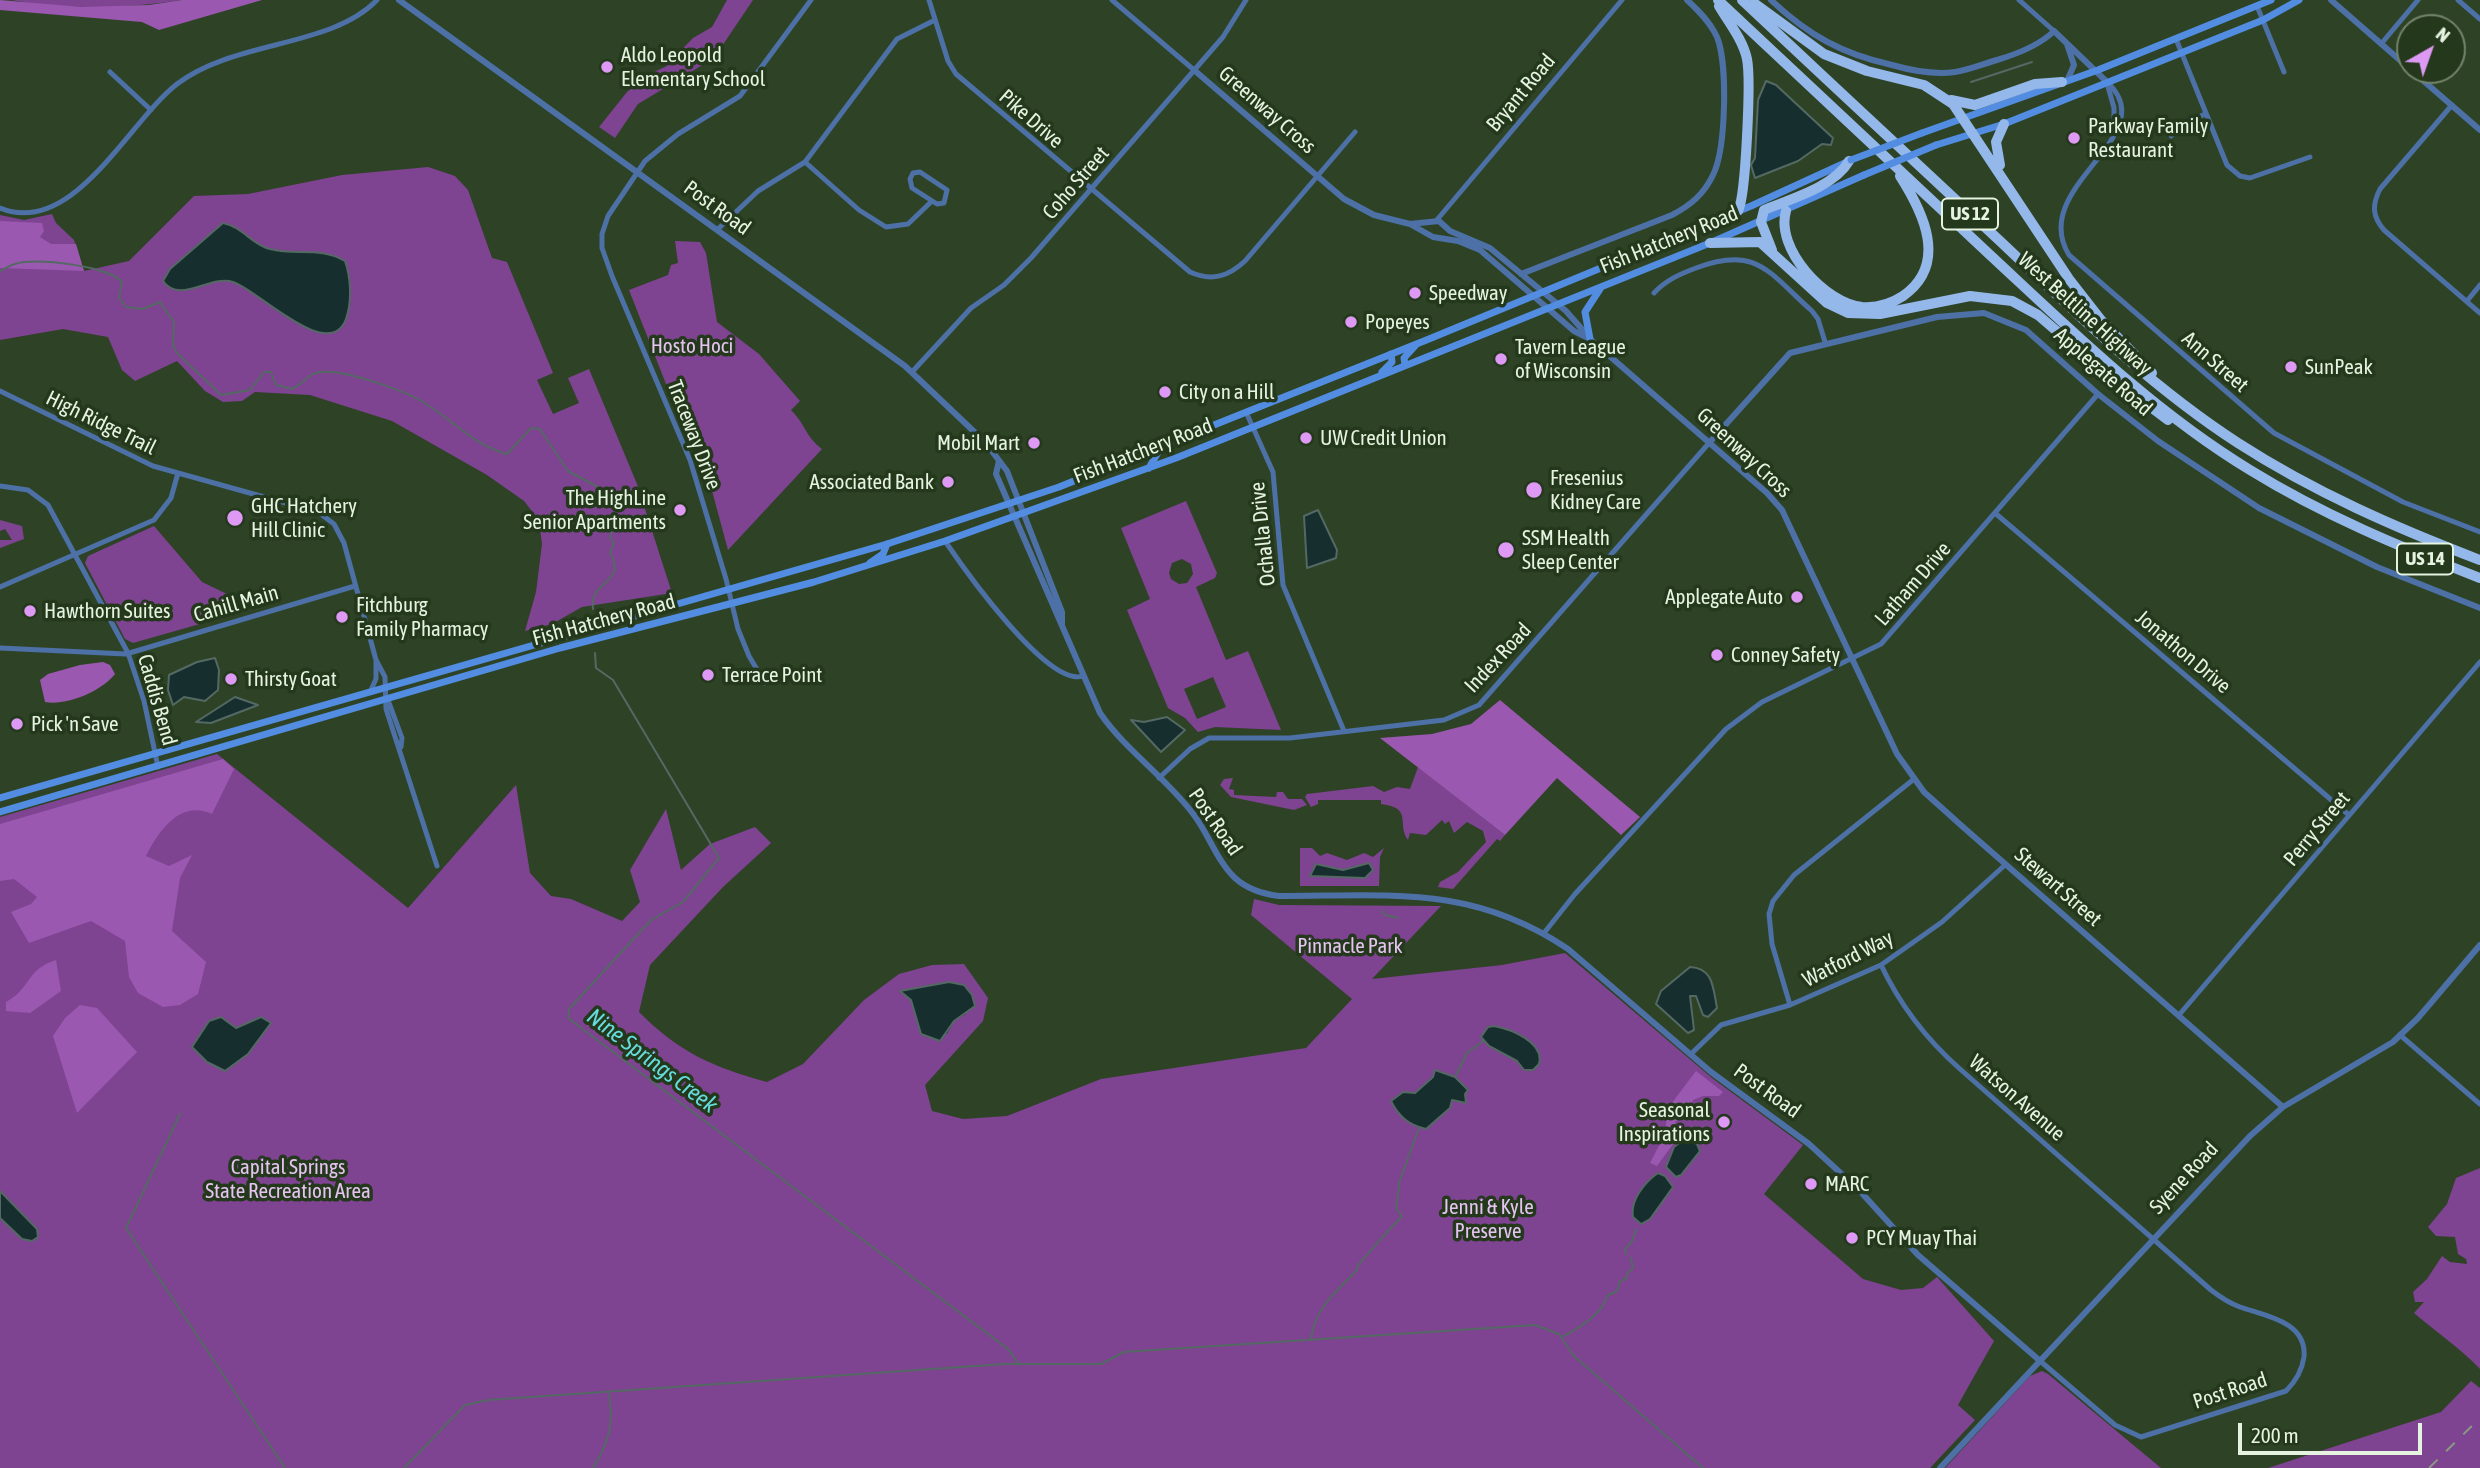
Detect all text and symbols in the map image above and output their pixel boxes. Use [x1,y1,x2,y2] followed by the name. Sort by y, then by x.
[2396,14,2466,84] north arrow
[2432,22,2455,46] text: N
[621,42,765,92] place label: Aldo Leopold Elementary School
[1481,49,1561,137] street label: Bryant Road
[599,59,615,75] marker: Aldo Leopold Elementary School
[1213,61,1321,159] street label: Greenway Cross
[994,84,1068,154] street label: Pike Drive
[2088,113,2208,163] place label: Parkway Family Restaurant
[2066,130,2082,146] marker: Parkway Family Restaurant
[1038,141,1114,225] street label: Coho Street
[679,175,755,241] street label: Post Road
[1942,198,1998,230] road number: US 12
[1596,201,1742,279] street label: Fish Hatchery Road
[2013,247,2157,381] street label: West Beltline Highway
[1429,280,1507,306] place label: Speedway
[1407,285,1423,301] marker: Speedway
[1365,309,1430,335] place label: Popeyes
[1343,314,1359,330] marker: Popeyes
[2049,323,2157,421] street label: Applegate Road
[2177,326,2253,398] street label: Ann Street
[651,333,733,359] park label: Hosto Hoci
[1515,334,1626,384] place label: Tavern League of Wisconsin
[1493,351,1509,367] marker: Tavern League of Wisconsin
[2305,354,2373,380] place label: SunPeak
[2283,359,2299,375] marker: SunPeak
[662,377,726,493] street label: Traceway Drive
[1179,379,1275,405] place label: City on a Hill
[1157,384,1173,400] marker: City on a Hill
[42,386,160,460] street label: High Ridge Trail
[1691,403,1797,503] street label: Greenway Cross
[1070,413,1216,489] street label: Fish Hatchery Road
[1320,425,1447,451] place label: UW Credit Union
[937,430,1020,456] place label: Mobil Mart
[1298,430,1314,446] marker: UW Credit Union
[1026,435,1042,451] marker: Mobil Mart
[1550,465,1641,515] place label: Fresenius Kidney Care
[809,469,934,495] place label: Associated Bank
[940,474,956,490] marker: Associated Bank
[1524,480,1544,500] marker: Fresenius Kidney Care
[1245,481,1281,587] street label: Ochalla Drive
[523,485,666,535] place label: The HighLine Senior Apartments
[251,493,357,543] place label: GHC Hatchery Hill Clinic
[672,502,688,518] marker: The HighLine Senior Apartments
[225,508,245,528] marker: GHC Hatchery Hill Clinic
[1522,525,1619,575] place label: SSM Health Sleep Center
[1870,537,1956,631] street label: Latham Drive
[1496,540,1516,560] marker: SSM Health Sleep Center
[2397,544,2453,574] road number: US 14
[191,580,281,628] street label: Cahill Main
[1665,584,1783,610] place label: Applegate Auto
[530,589,678,651] street label: Fish Hatchery Road
[1789,589,1805,605] marker: Applegate Auto
[356,592,488,642] place label: Fitchburg Family Pharmacy
[44,598,170,624] place label: Hawthorn Suites
[22,603,38,619] marker: Hawthorn Suites
[2130,605,2236,699] street label: Jonathon Drive
[334,609,350,625] marker: Fitchburg Family Pharmacy
[1459,618,1537,698] street label: Index Road
[1731,642,1840,668] place label: Conney Safety
[1709,647,1725,663] marker: Conney Safety
[132,651,182,749] street label: Caddis Bend
[722,662,822,688] place label: Terrace Point
[245,666,337,692] place label: Thirsty Goat
[700,667,716,683] marker: Terrace Point
[223,671,239,687] marker: Thirsty Goat
[31,711,119,737] place label: Pick 'n Save
[9,716,25,732] marker: Pick 'n Save
[1183,783,1247,861] street label: Post Road
[2279,787,2355,871] street label: Perry Street
[2009,842,2107,932] street label: Stewart Street
[1799,926,1897,992] street label: Watford Way
[1297,933,1403,959] park label: Pinnacle Park
[581,1003,723,1119] water label: Nine Springs Creek
[1964,1049,2070,1147] street label: Watson Avenue
[1729,1058,1805,1124] street label: Post Road
[1618,1097,1710,1147] place label: Seasonal Inspirations
[1716,1114,1732,1130] marker: Seasonal Inspirations
[2144,1137,2224,1219] street label: Syene Road
[205,1154,371,1204] park label: Capital Springs State Recreation Area
[1825,1171,1869,1197] place label: MARC
[1803,1176,1819,1192] marker: MARC
[1442,1194,1534,1244] park label: Jenni & Kyle Preserve
[1866,1225,1977,1251] place label: PCY Muay Thai
[1844,1230,1860,1246] marker: PCY Muay Thai
[2190,1367,2270,1415] street label: Post Road
[2242,1408,2426,1452] scale bar
[2251,1423,2299,1447] text: 200 m

